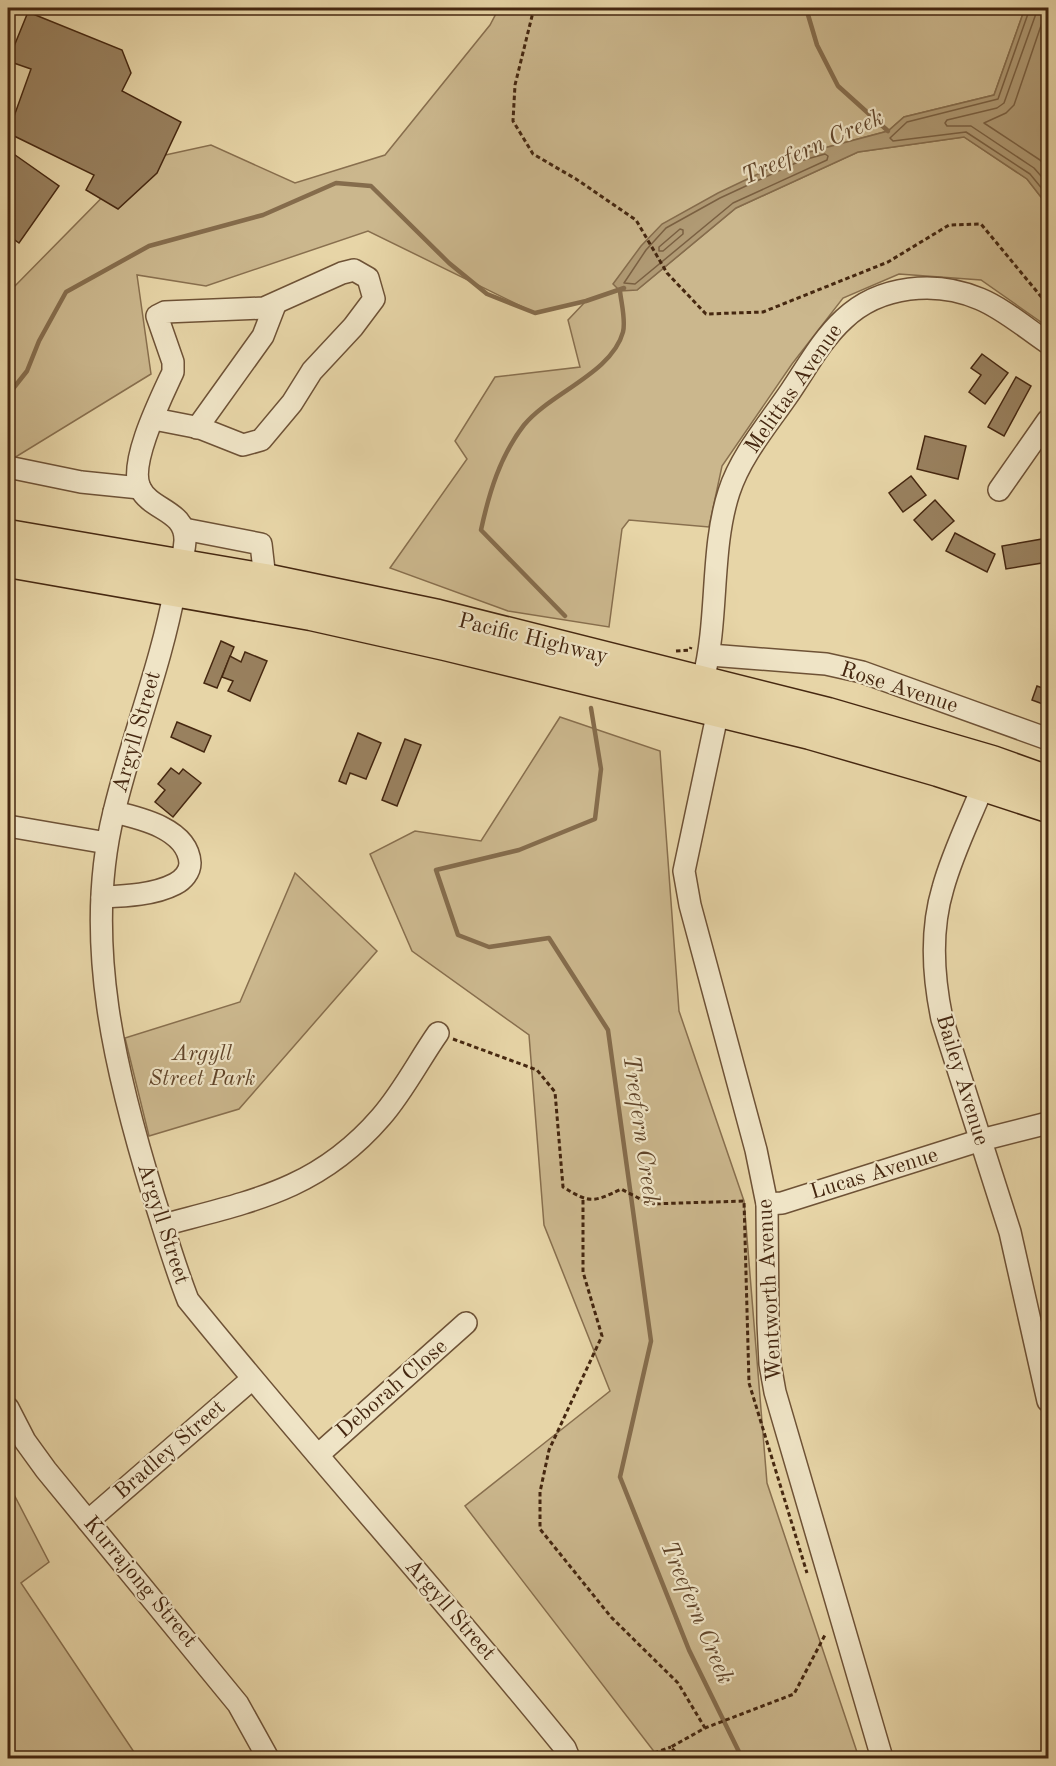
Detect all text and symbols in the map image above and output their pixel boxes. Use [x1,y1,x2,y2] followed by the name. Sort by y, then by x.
[738,106,888,190] water label: Treefern Creek
[741,320,847,458] street label: Melittas Avenue
[456,610,610,668] street label: Pacific Highway
[837,659,961,717] street label: Rose Avenue
[109,669,165,795] street label: Argyll Street
[932,1012,992,1148] street label: Bailey Avenue
[149,1043,256,1090] park label: Argyll Street Park
[617,1054,663,1208] water label: Treefern Creek
[807,1144,941,1204] street label: Lucas Avenue
[133,1161,193,1287] street label: Argyll Street
[754,1198,786,1382] street label: Wentworth Avenue
[332,1335,452,1443] street label: Deborah Close
[110,1396,230,1504] street label: Bradley Street
[79,1512,201,1652] street label: Kurrajong Street
[655,1538,737,1688] water label: Treefern Creek
[400,1555,500,1665] street label: Argyll Street

